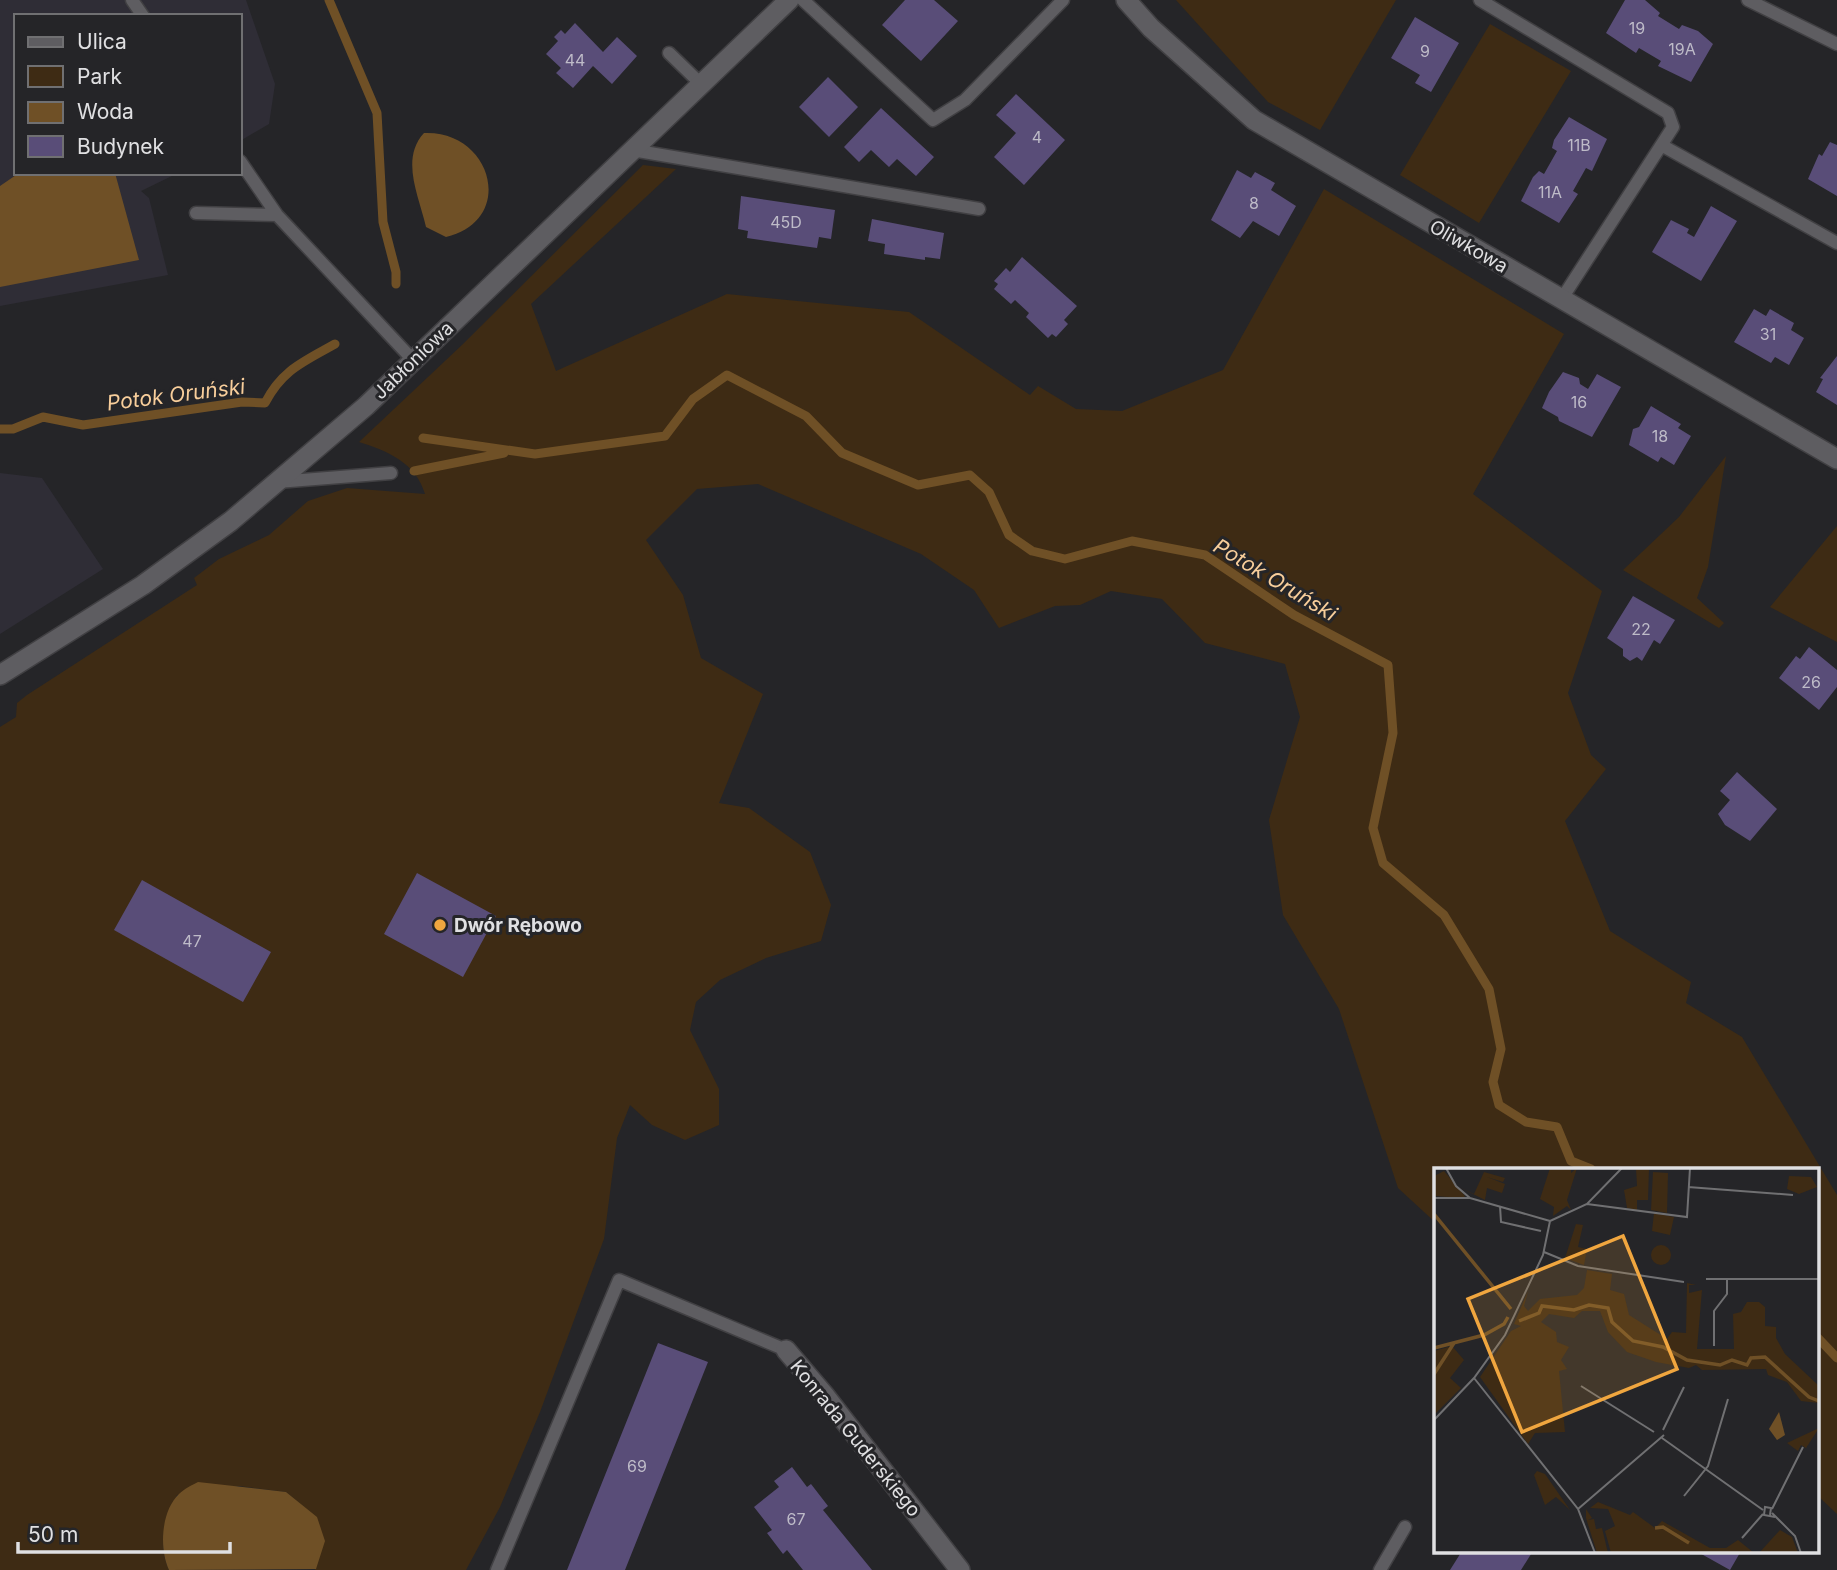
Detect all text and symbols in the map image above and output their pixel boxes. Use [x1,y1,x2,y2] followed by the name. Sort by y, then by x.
[14,14,242,175] legend
[1629,18,1645,38] house number: 19
[77,29,127,54] text: Ulica
[1668,39,1696,59] house number: 19A
[1420,41,1430,61] house number: 9
[565,50,585,70] house number: 44
[77,64,122,89] text: Park
[77,99,134,124] text: Woda
[1032,127,1042,147] house number: 4
[77,134,165,159] text: Budynek
[1567,135,1591,155] house number: 11B
[1538,182,1562,202] house number: 11A
[1249,193,1259,213] house number: 8
[770,212,802,232] house number: 45D
[1426,215,1512,278] street label: Oliwkowa
[369,317,458,404] street label: Jabłoniowa
[1760,324,1776,344] house number: 31
[105,374,247,415] water label: Potok Oruński
[1571,392,1587,412] house number: 16
[1652,426,1668,446] house number: 18
[1209,533,1342,627] water label: Potok Oruński
[1631,619,1651,639] house number: 22
[1801,672,1821,692] house number: 26
[454,914,582,937] place label: Dwór Rębowo
[432,917,448,933] marker: Dwór Rębowo
[182,931,202,951] house number: 47
[1434,1168,1820,1552] inset map
[785,1355,926,1521] street label: Konrada Guderskiego
[627,1456,647,1476] house number: 69
[787,1509,805,1529] house number: 67
[18,1510,229,1554] scale bar
[28,1522,78,1547] text: 50 m

